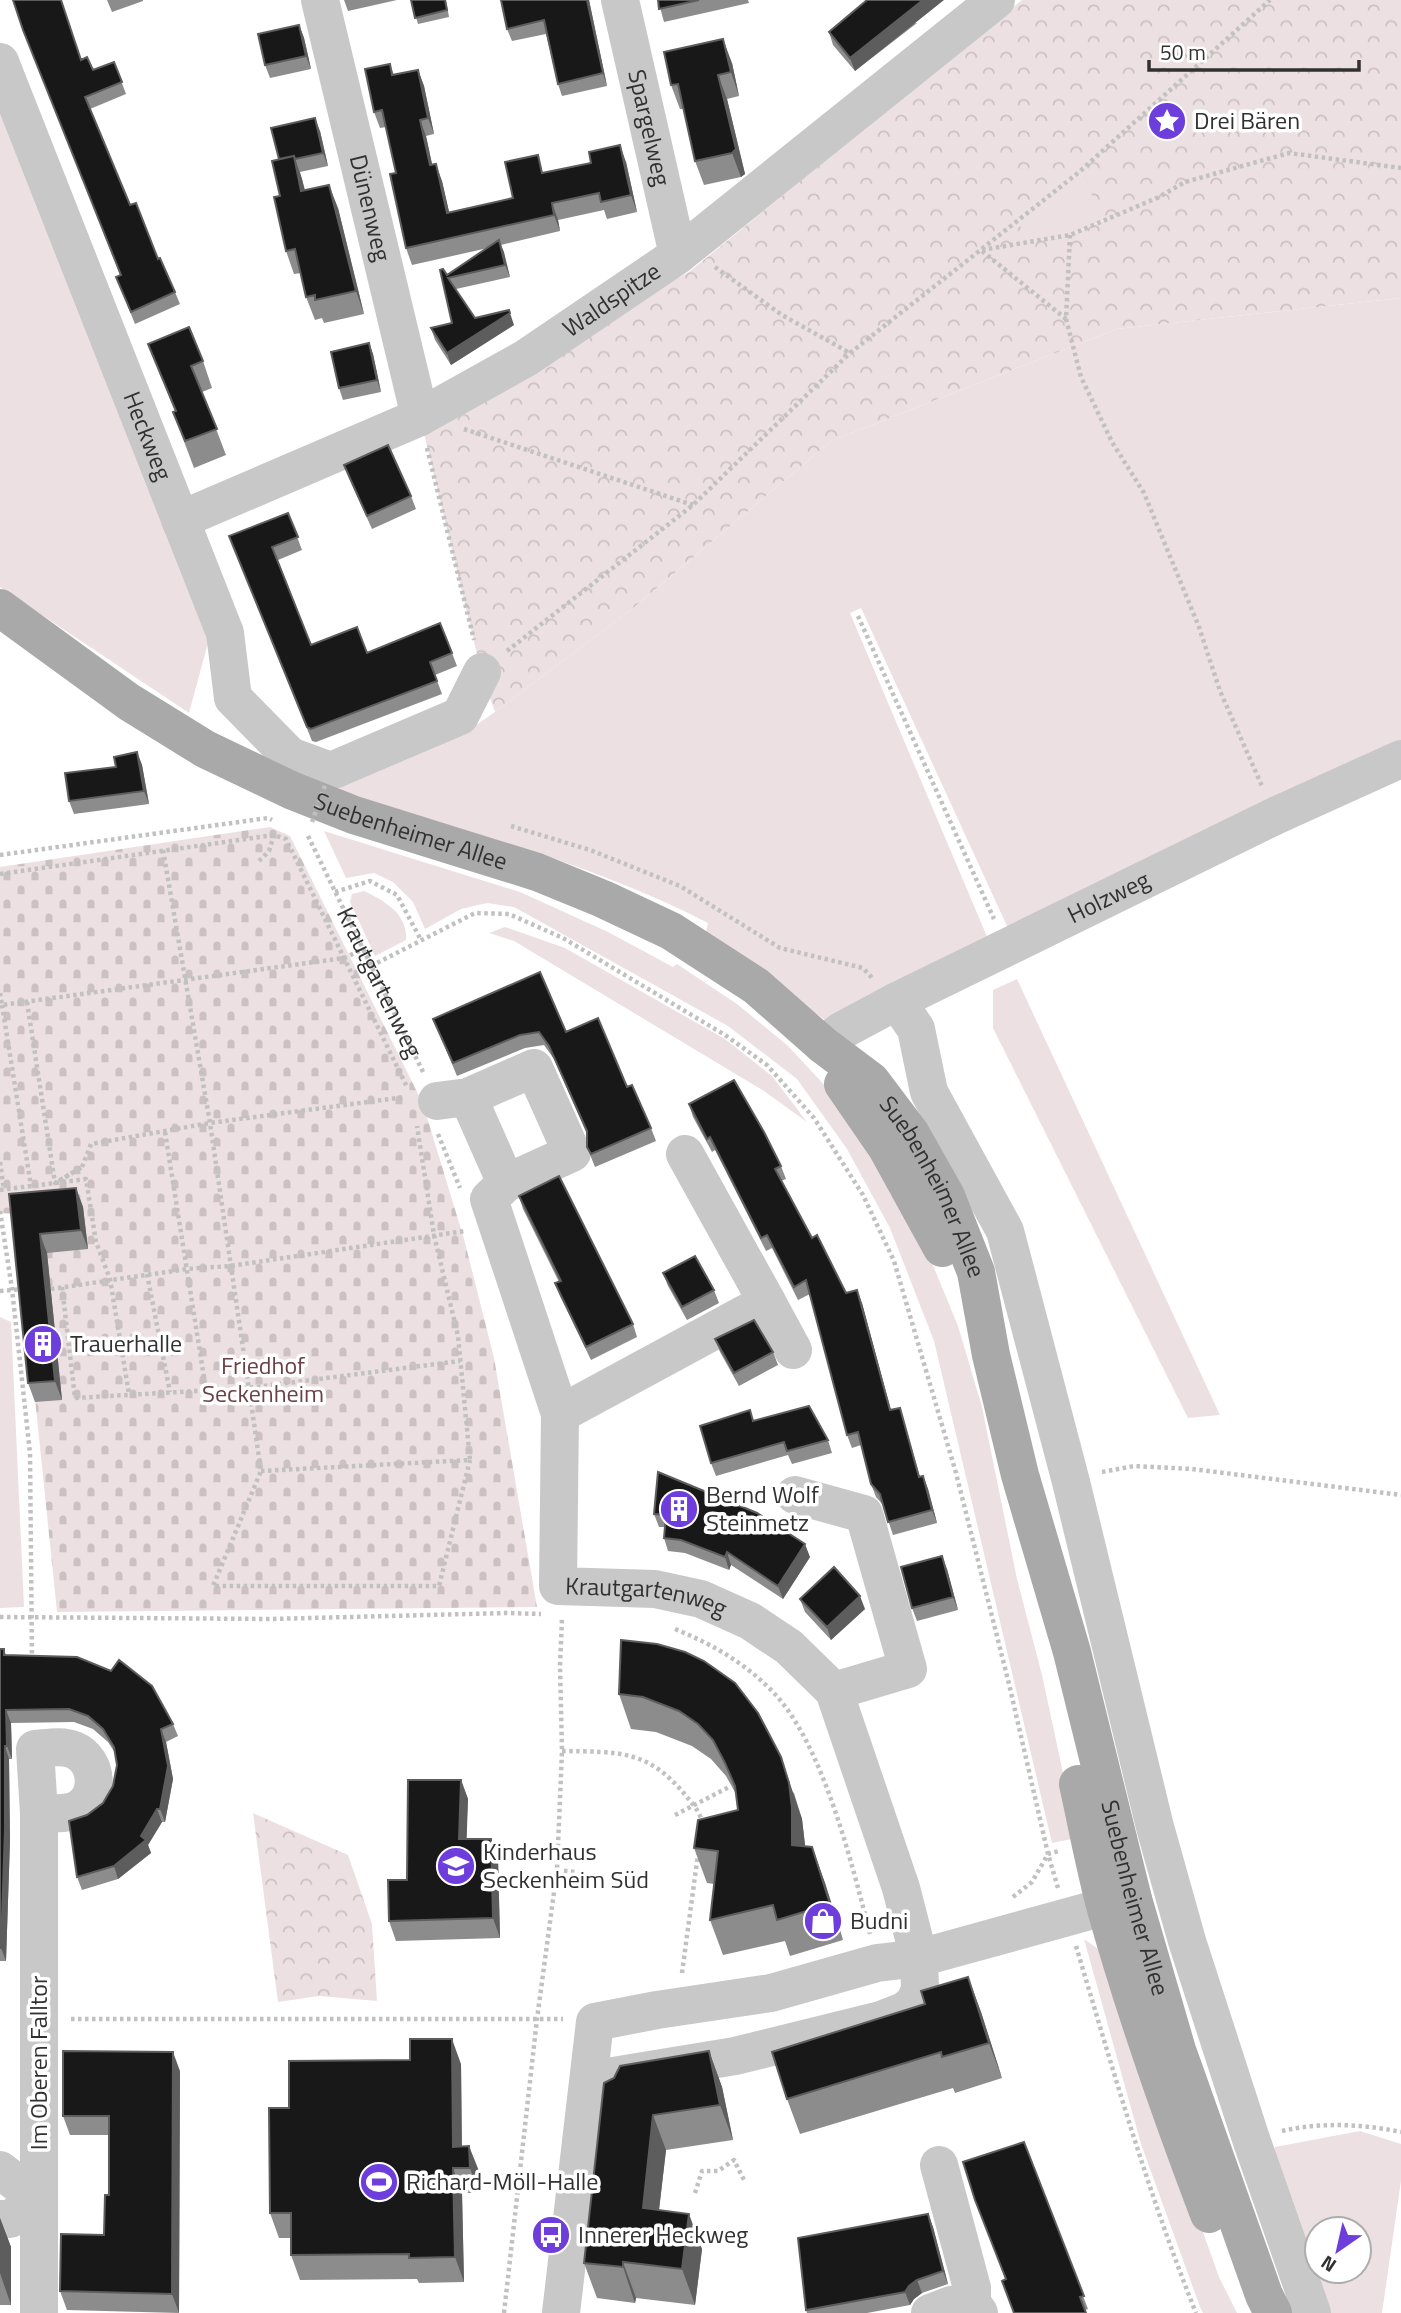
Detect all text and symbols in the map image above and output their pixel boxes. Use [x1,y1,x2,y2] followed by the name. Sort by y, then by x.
[1149,28,1359,72] scale bar
[1160,36,1206,68] text: 50 m
[619,66,681,189] street label: Spargelweg
[1146,100,1188,142] place icon: Drei Bären
[1194,102,1300,138] place label: Drei Bären
[341,151,401,265] street label: Dünenweg
[555,253,667,345] street label: Waldspitze
[115,386,182,485] street label: Heckweg
[309,782,512,879] street label: Suebenheimer Allee
[1061,861,1156,932] street label: Holzweg
[328,901,432,1064] street label: Krautgartenweg
[871,1088,995,1283] street label: Suebenheimer Allee
[22,1323,64,1365] building icon: Trauerhalle
[70,1325,182,1361] place label: Trauerhalle
[202,1347,324,1411] park label: Friedhof Seckenheim
[706,1476,819,1540] place label: Bernd Wolf Steinmetz
[658,1488,700,1530] building icon: Bernd Wolf Steinmetz
[565,1567,733,1626] street label: Krautgartenweg
[1092,1796,1179,2000] street label: Suebenheimer Allee
[483,1833,649,1897] place label: Kinderhaus Seckenheim Süd
[435,1845,477,1887] school or university icon: Kinderhaus Seckenheim Süd
[802,1900,844,1942] shop icon: Budni
[850,1902,908,1938] place label: Budni
[20,1976,56,2150] street label: Im Oberen Falltor
[358,2161,400,2203] sports icon: Richard-Möll-Halle
[406,2163,598,2199] place label: Richard-Möll-Halle
[530,2214,572,2256] bus stop icon: Innerer Heckweg
[1303,2215,1373,2285] north arrow
[578,2216,748,2252] place label: Innerer Heckweg
[1315,2249,1342,2280] text: N

